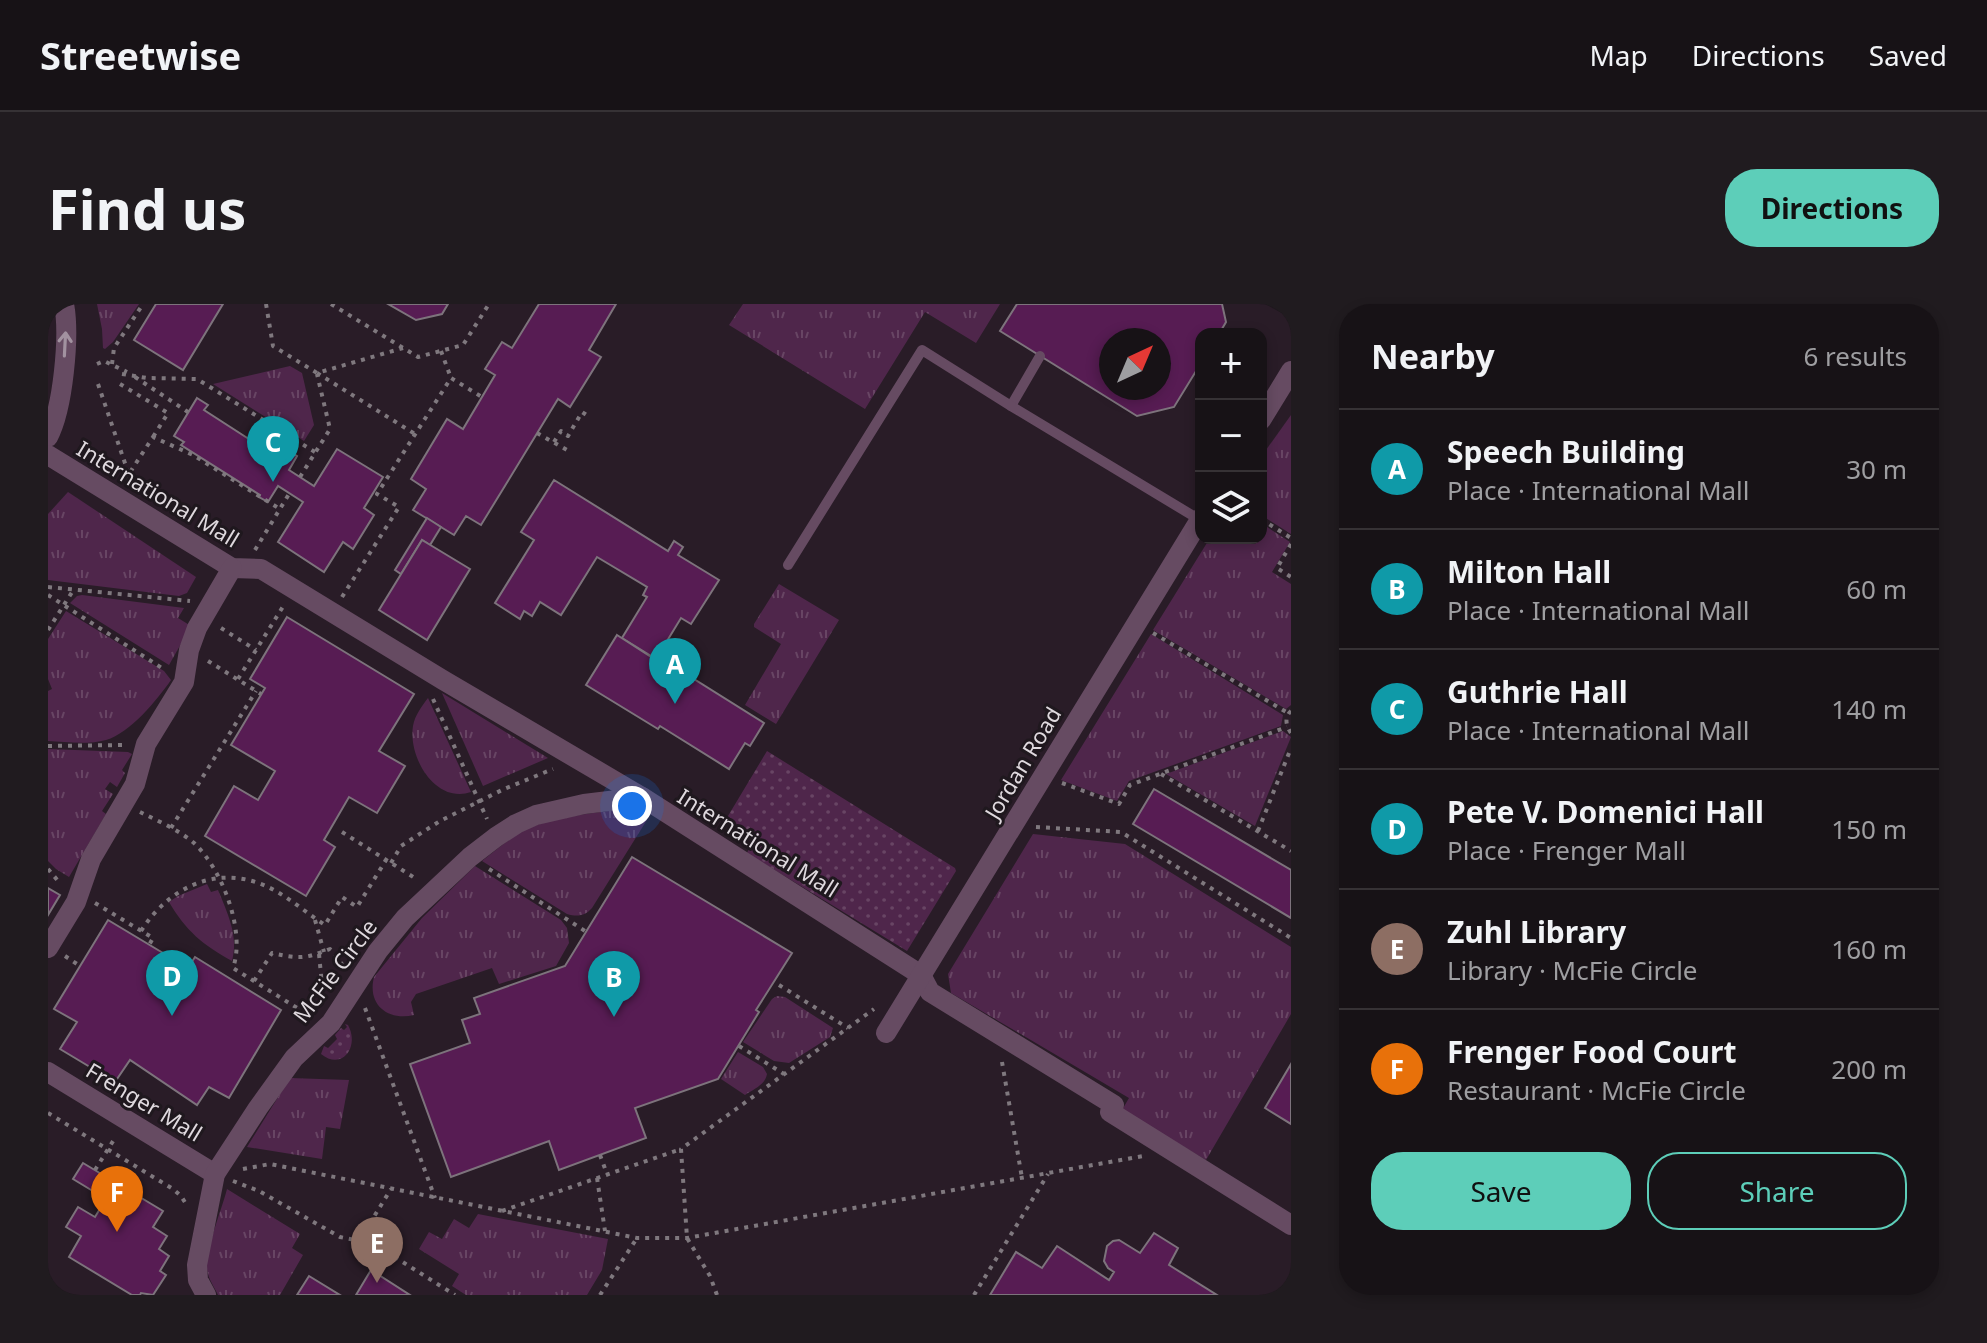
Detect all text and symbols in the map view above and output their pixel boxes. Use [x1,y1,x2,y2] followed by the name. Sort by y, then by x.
[40,29,241,81] text: Streetwise
[1589,36,1648,74] text: Map
[1692,36,1825,74] text: Directions
[1869,36,1947,74] text: Saved
[1725,169,1939,247] button: Directions
[48,170,246,246] text: Find us
[1099,328,1171,400] north arrow
[1195,328,1267,544] map controls
[1195,328,1267,400] button: +
[58,331,73,358] one-way arrow
[1371,333,1495,379] text: Nearby
[1803,338,1907,374] text: 6 results
[1195,400,1267,472] button: −
[247,416,299,482] pin: C
[1447,431,1685,472] text: Speech Building
[72,433,245,553] street label: International Mall
[1388,451,1406,487] text: A
[1846,451,1907,487] text: 30 m
[1195,472,1267,544] button: layers
[1447,472,1750,508] text: Place · International Mall
[1447,551,1611,592] text: Milton Hall
[1388,571,1406,607] text: B
[1846,571,1907,607] text: 60 m
[1447,592,1750,628] text: Place · International Mall
[649,638,701,704] pin: A
[1447,671,1628,712] text: Guthrie Hall
[1389,691,1405,727] text: C
[1831,691,1907,727] text: 140 m
[976,701,1067,826] street label: Jordan Road
[1447,712,1750,748] text: Place · International Mall
[672,781,845,904] street label: International Mall
[612,786,652,826] your location
[1447,791,1764,832] text: Pete V. Domenici Hall
[1387,811,1407,847] text: D
[1831,811,1907,847] text: 150 m
[1447,832,1686,868] text: Place · Frenger Mall
[1447,911,1626,952] text: Zuhl Library
[285,912,383,1028] street label: McFie Circle
[1390,931,1404,967] text: E
[1831,931,1907,967] text: 160 m
[146,950,198,1016] pin: D
[588,951,640,1017] pin: B
[1447,952,1698,988] text: Library · McFie Circle
[1447,1031,1736,1072] text: Frenger Food Court
[1390,1051,1404,1087] text: F
[1831,1051,1907,1087] text: 200 m
[81,1055,208,1148] street label: Frenger Mall
[1447,1072,1746,1108] text: Restaurant · McFie Circle
[1371,1152,1631,1230] button: Save
[1647,1152,1907,1230] button: Share
[91,1166,143,1232] pin: F
[351,1217,403,1283] pin: E

